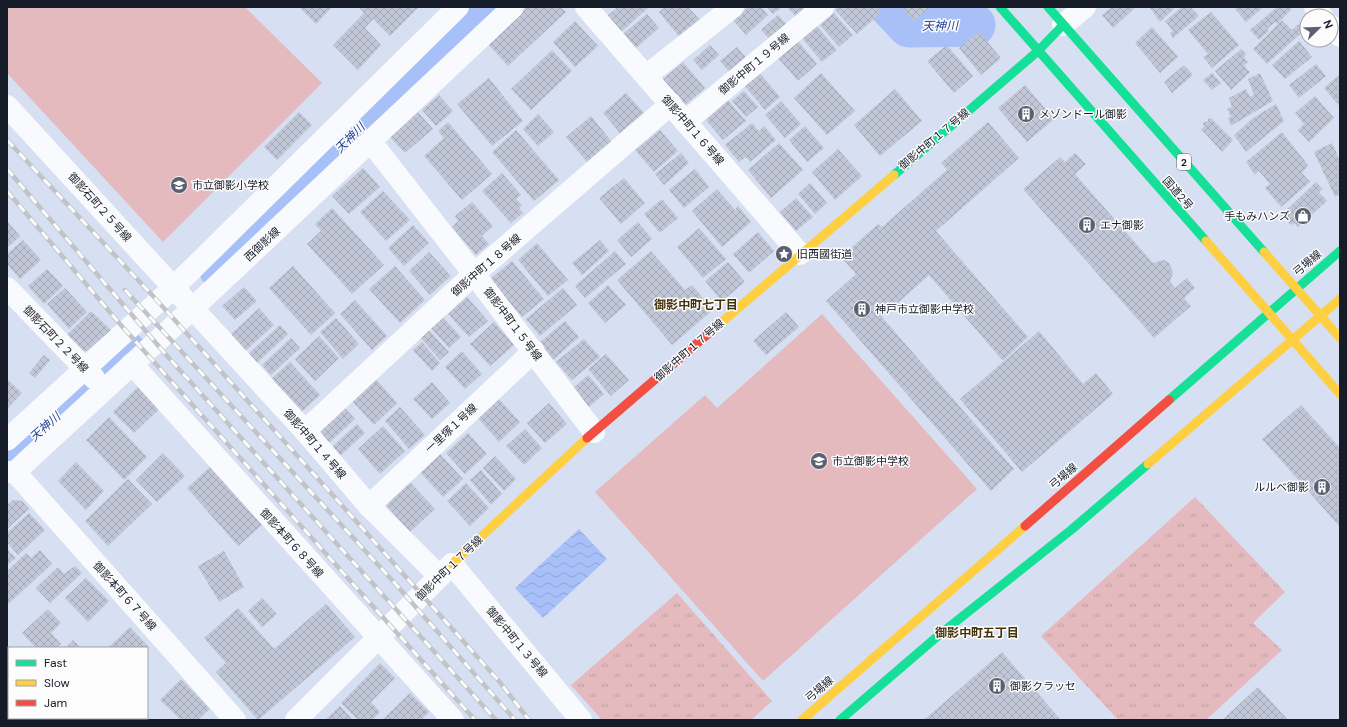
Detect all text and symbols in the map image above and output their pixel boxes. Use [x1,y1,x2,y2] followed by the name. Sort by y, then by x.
[1299,8,1339,48] north arrow
[922,18,960,34] water label: 天神川
[1320,18,1336,31] text: N
[715,30,792,98] street label: 御影中町１９号線
[658,91,727,168] street label: 御影中町１６号線
[1016,104,1036,124] building icon: メゾンドール御影
[895,105,972,173] street label: 御影中町１７号線
[1039,107,1127,121] place label: メゾンドール御影
[332,118,370,156] water label: 天神川
[1177,154,1191,170] road number: 2
[65,169,135,244] street label: 御影石町２５号線
[1160,174,1196,212] street label: 国道2号
[169,175,189,195] school or university icon: 市立御影小学校
[192,178,269,192] place label: 市立御影小学校
[1293,206,1313,226] shop icon: 手もみハンズ
[1224,209,1290,223] place label: 手もみハンズ
[1077,215,1097,235] building icon: エナ御影
[1100,218,1144,232] place label: エナ御影
[241,224,283,264] street label: 西御影線
[447,231,524,300] street label: 御影中町１８号線
[774,244,794,264] place icon: 旧西國街道
[797,247,852,261] place label: 旧西國街道
[1290,247,1324,279] street label: 弓場線
[480,284,545,363] street label: 御影中町１５号線
[654,297,738,313] district label: 御影中町七丁目
[852,299,872,319] building icon: 神戸市立御影中学校
[20,302,92,376] street label: 御影石町２２号線
[875,302,974,316] place label: 神戸市立御影中学校
[650,316,727,385] street label: 御影中町１７号線
[422,400,480,456] street label: 一里塚１号線
[280,405,349,482] street label: 御影中町１４号線
[26,408,65,445] water label: 天神川
[809,451,829,471] school or university icon: 市立御影中学校
[832,454,909,468] place label: 市立御影中学校
[1046,460,1080,492] street label: 弓場線
[1312,477,1332,497] building icon: ルルベ御影
[1254,480,1309,494] place label: ルルベ御影
[257,505,327,580] street label: 御影本町６８号線
[412,532,486,604] street label: 御影中町１７号線
[90,558,160,633] street label: 御影本町６７号線
[483,603,551,680] street label: 御影中町１３号線
[935,625,1019,641] district label: 御影中町五丁目
[8,647,148,719] legend
[44,655,67,671] text: Fast
[802,673,836,705] street label: 弓場線
[44,675,70,691] text: Slow
[987,676,1007,696] building icon: 御影クラッセ
[1009,679,1076,693] place label: 御影クラッセ
[44,695,67,711] text: Jam

